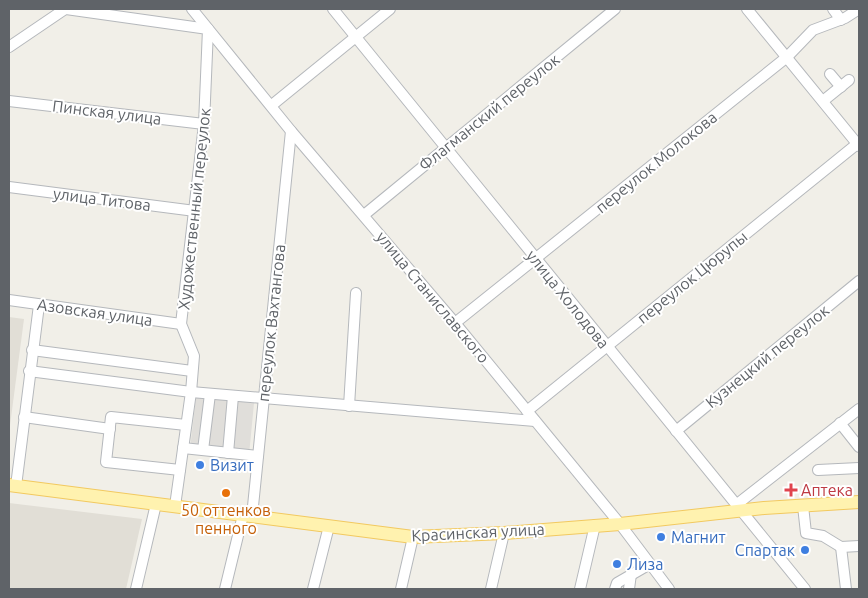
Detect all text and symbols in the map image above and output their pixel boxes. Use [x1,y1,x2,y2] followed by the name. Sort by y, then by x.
[415,50,563,174] street label: Флагманский переулок
[51,96,163,128] street label: Пинская улица
[174,107,214,311] street label: Художественный переулок
[592,108,720,216] street label: переулок Молокова
[52,184,152,214] street label: улица Титова
[633,227,751,327] street label: переулок Цюрупы
[373,228,493,366] street label: улица Станиславского
[254,243,288,403] street label: переулок Вахтангова
[523,246,613,352] street label: улица Холодова
[36,295,154,329] street label: Азовская улица
[702,301,832,411] street label: Кузнецкий переулок
[210,456,254,474] place label: Визит
[194,459,206,471] marker: Визит
[801,481,853,499] place label: Аптека
[785,484,797,496] marker: Аптека
[220,487,232,499] marker: 50 оттенков пенного
[181,501,271,537] place label: 50 оттенков пенного
[411,520,545,544] street label: Красинская улица
[671,528,726,546] place label: Магнит
[655,531,667,543] marker: Магнит
[735,541,795,559] place label: Спартак
[799,544,811,556] marker: Спартак
[627,555,663,573] place label: Лиза
[611,558,623,570] marker: Лиза

